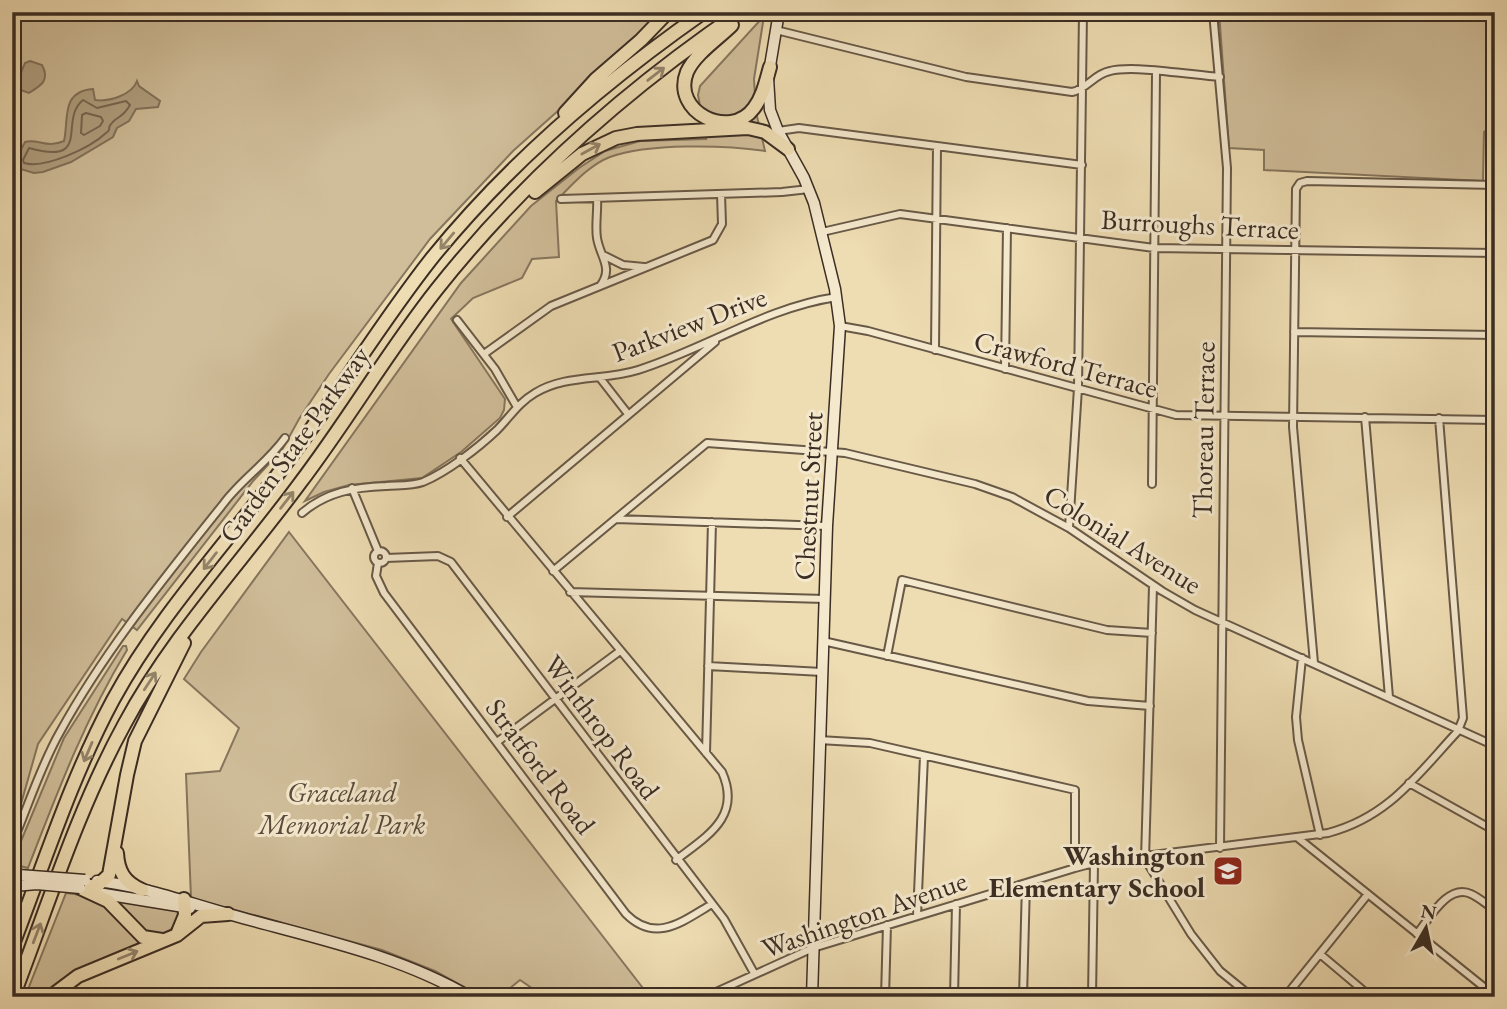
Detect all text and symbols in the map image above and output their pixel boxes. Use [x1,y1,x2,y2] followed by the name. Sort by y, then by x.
[646,66,665,81] one-way arrow
[581,142,601,156] one-way arrow
[1100,201,1300,247] street label: Burroughs Terrace
[439,231,455,249] one-way arrow
[607,278,771,370] street label: Parkview Drive
[970,322,1162,406] street label: Crawford Terrace
[211,338,378,549] street label: Garden State Parkway
[1183,341,1223,519] street label: Thoreau Terrace
[786,411,830,581] street label: Chestnut Street
[1037,476,1209,602] street label: Colonial Avenue
[280,491,295,510] one-way arrow
[203,552,218,570] one-way arrow
[536,648,669,807] street label: Winthrop Road
[142,672,157,691] one-way arrow
[478,691,604,842] street label: Stratford Road
[81,741,94,762] one-way arrow
[257,774,426,842] park label: Graceland Memorial Park
[989,837,1205,905] place label: Washington Elementary School
[1211,854,1245,888] school or university icon: Washington Elementary School
[757,862,971,966] street label: Washington Avenue
[1392,894,1462,964] north arrow
[1419,898,1439,925] text: N
[32,923,45,944] one-way arrow
[117,947,139,960] one-way arrow

